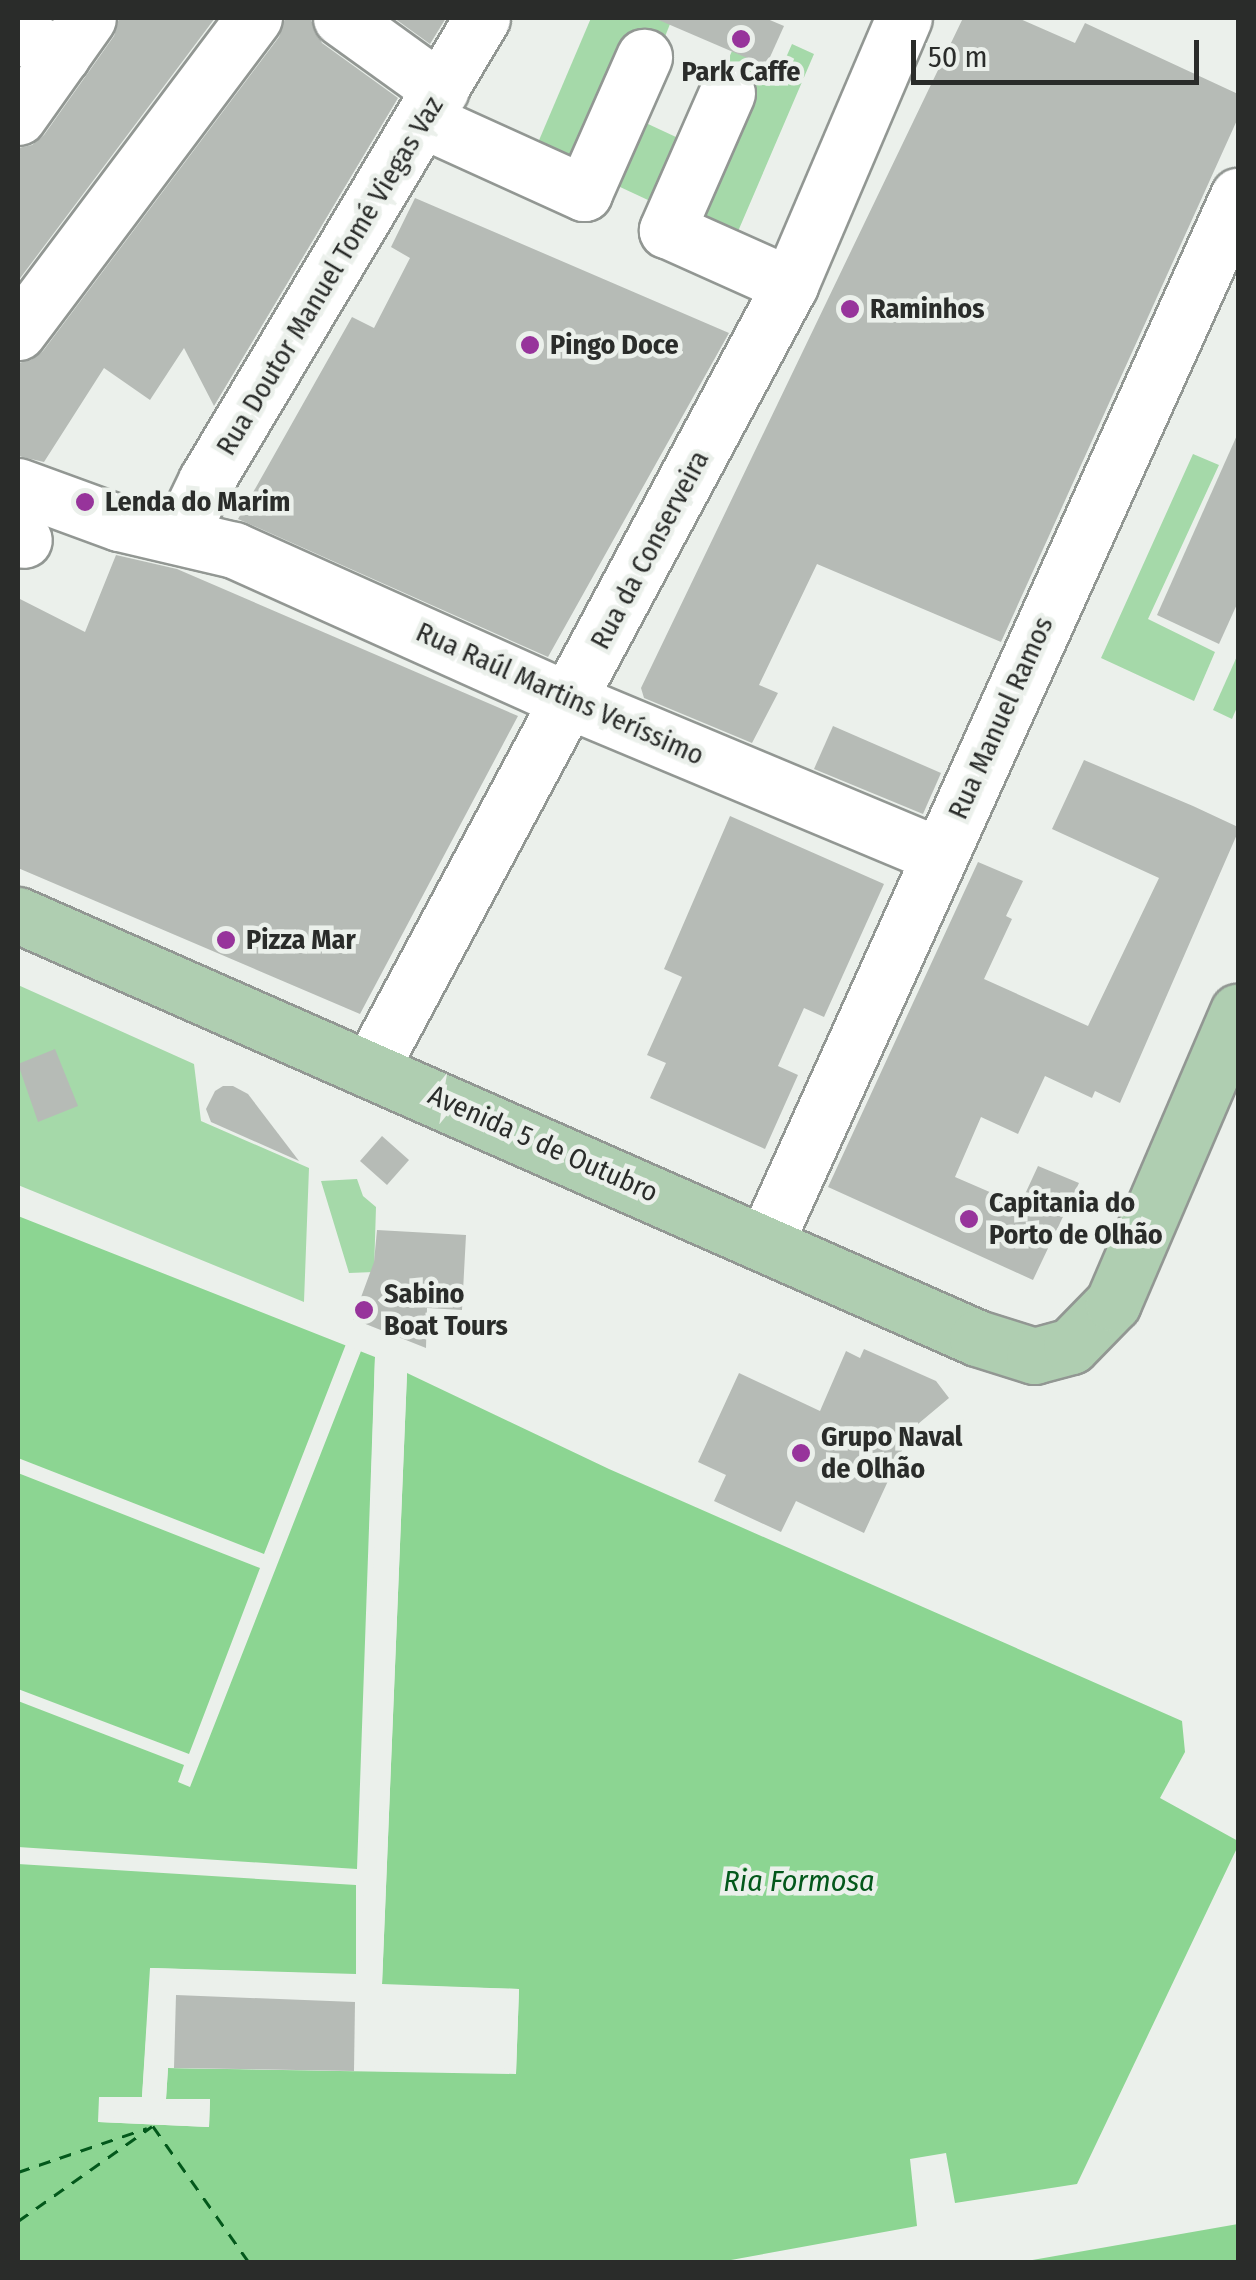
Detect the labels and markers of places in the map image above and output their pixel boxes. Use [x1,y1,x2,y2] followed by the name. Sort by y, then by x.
[730,28,752,50] marker: Park Caffe
[682,55,800,89] place label: Park Caffe
[870,292,985,326] place label: Raminhos
[839,298,861,320] marker: Raminhos
[550,328,679,362] place label: Pingo Doce
[519,334,541,356] marker: Pingo Doce
[105,485,290,519] place label: Lenda do Marim
[74,491,96,513] marker: Lenda do Marim
[246,923,356,957] place label: Pizza Mar
[215,929,237,951] marker: Pizza Mar
[989,1186,1163,1252] place label: Capitania do Porto de Olhão
[958,1208,980,1230] marker: Capitania do Porto de Olhão
[384,1277,508,1343] place label: Sabino Boat Tours
[353,1299,375,1321] marker: Sabino Boat Tours
[821,1420,962,1486] place label: Grupo Naval de Olhão
[790,1442,812,1464] marker: Grupo Naval de Olhão

